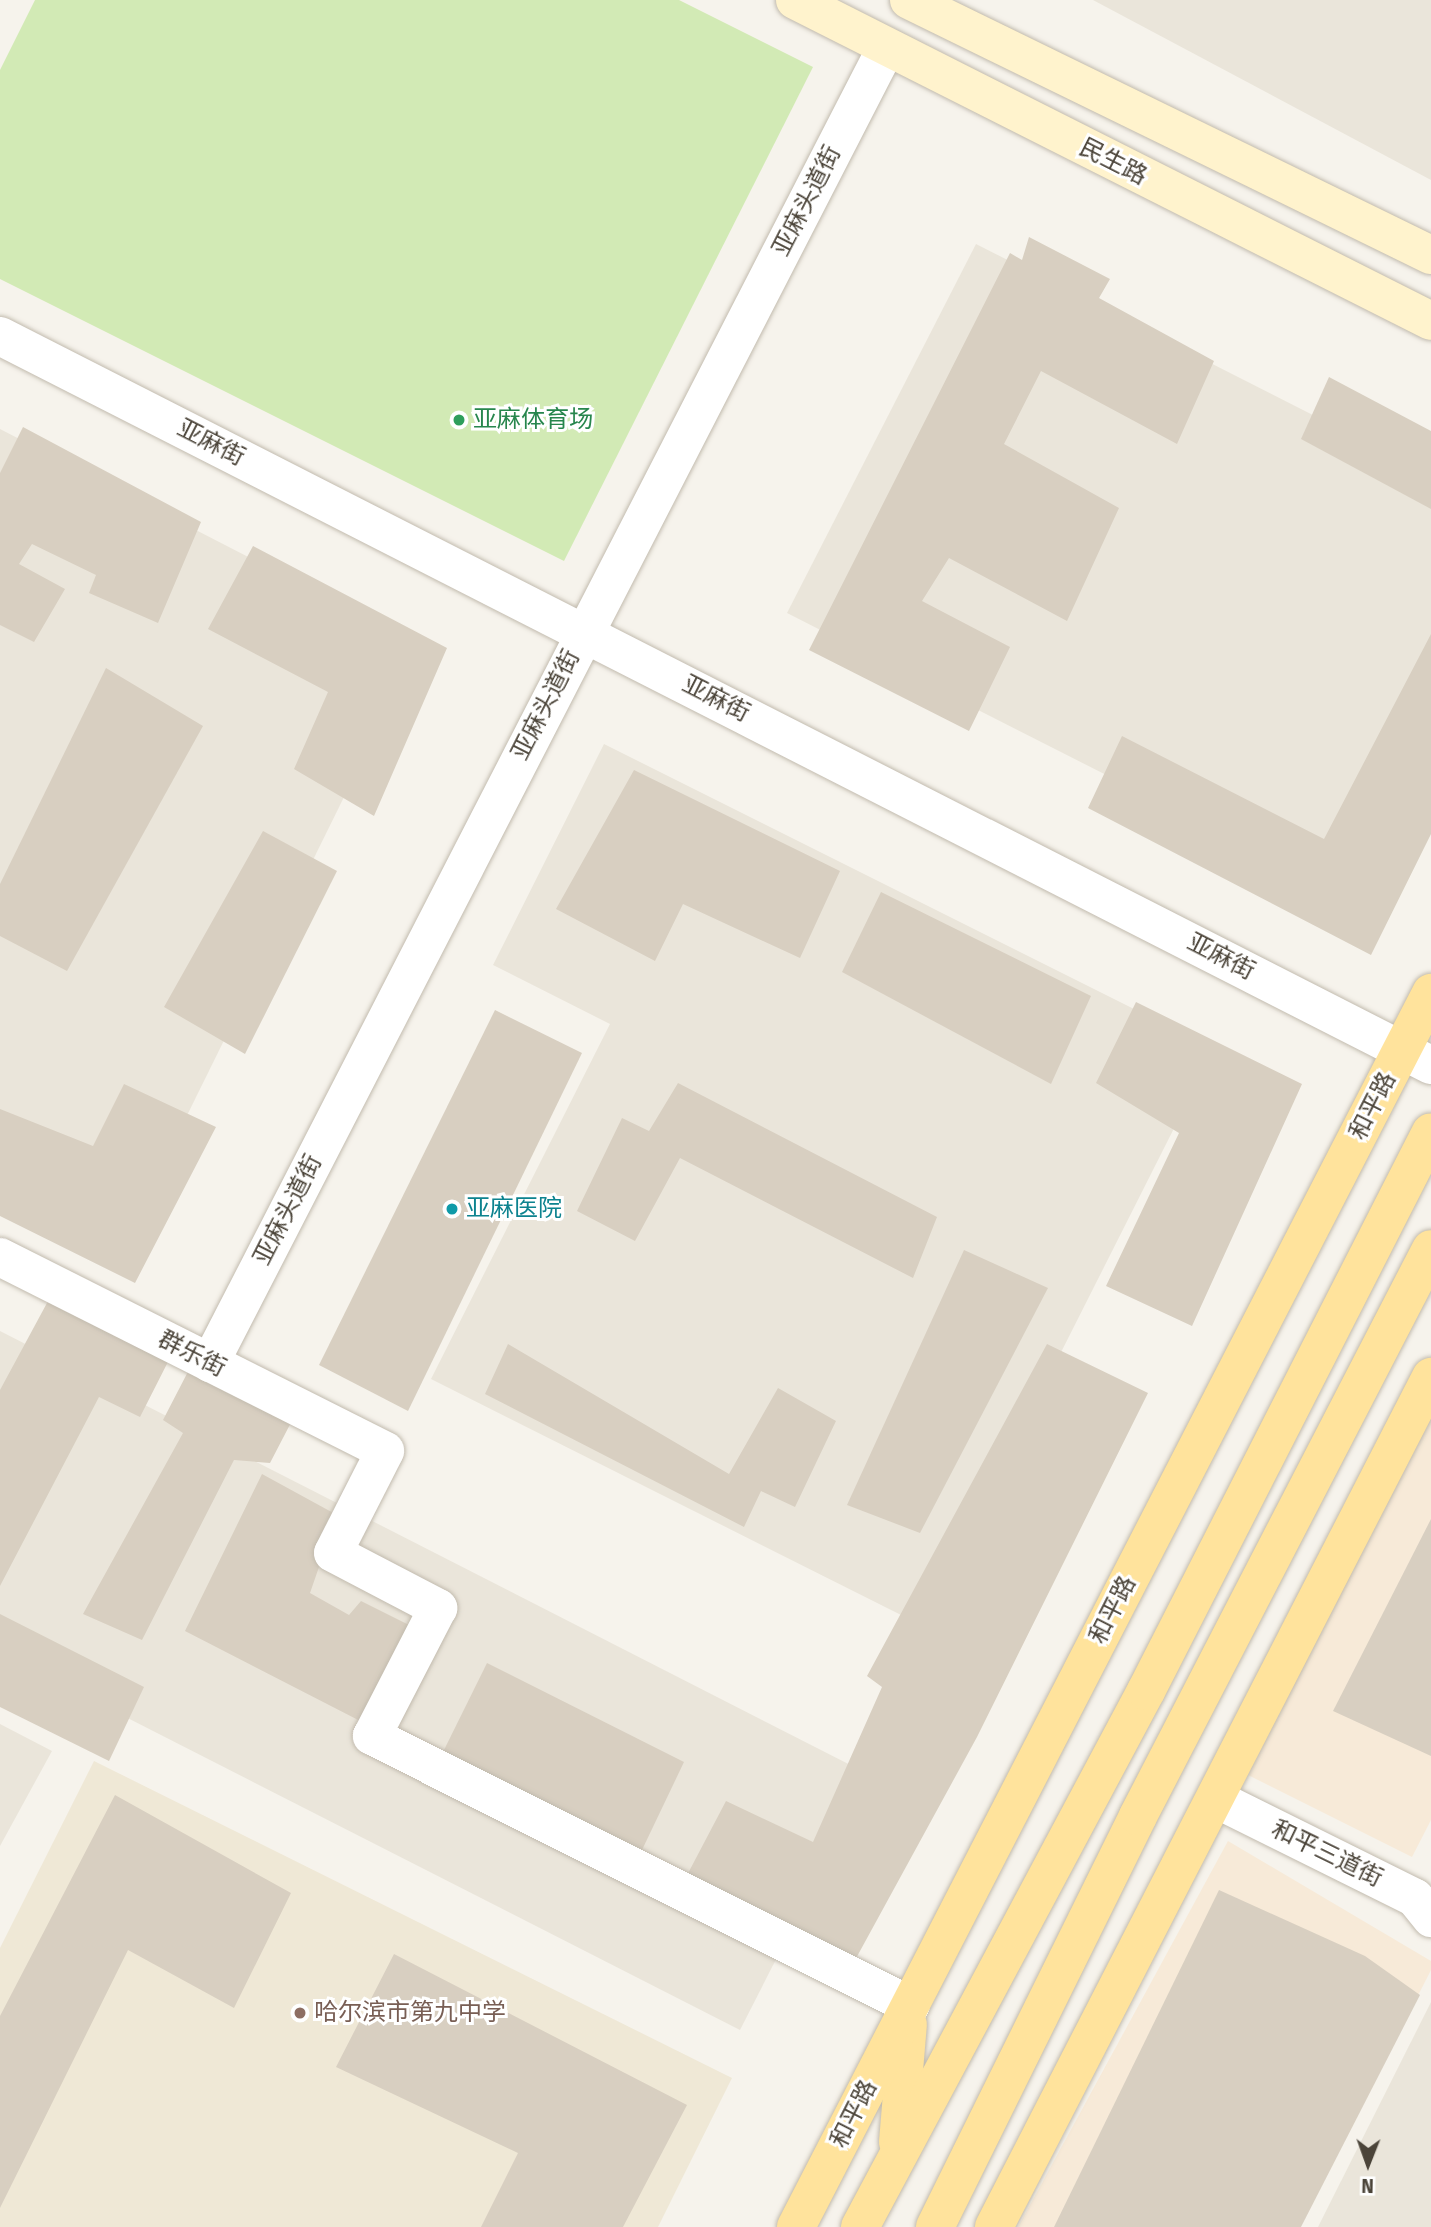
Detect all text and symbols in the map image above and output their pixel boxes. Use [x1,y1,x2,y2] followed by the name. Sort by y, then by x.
[1074,133,1152,191] street label: 民生路
[767,141,847,261] street label: 亚麻头道街
[473,406,593,434] place label: 亚麻体育场
[451,412,467,428] marker: 亚麻体育场
[172,414,250,472] street label: 亚麻街
[506,645,586,765] street label: 亚麻头道街
[677,670,755,728] street label: 亚麻街
[1182,928,1260,986] street label: 亚麻街
[1344,1067,1402,1145] street label: 和平路
[248,1150,328,1270] street label: 亚麻头道街
[466,1195,562,1223] place label: 亚麻医院
[444,1201,460,1217] marker: 亚麻医院
[153,1325,231,1383] street label: 群乐街
[1084,1571,1142,1649] street label: 和平路
[1267,1815,1387,1893] street label: 和平三道街
[314,1999,506,2027] place label: 哈尔滨市第九中学
[292,2005,308,2021] marker: 哈尔滨市第九中学
[825,2075,883,2153] street label: 和平路
[1333,2129,1403,2199] north arrow
[1361,2174,1374,2197] text: N

